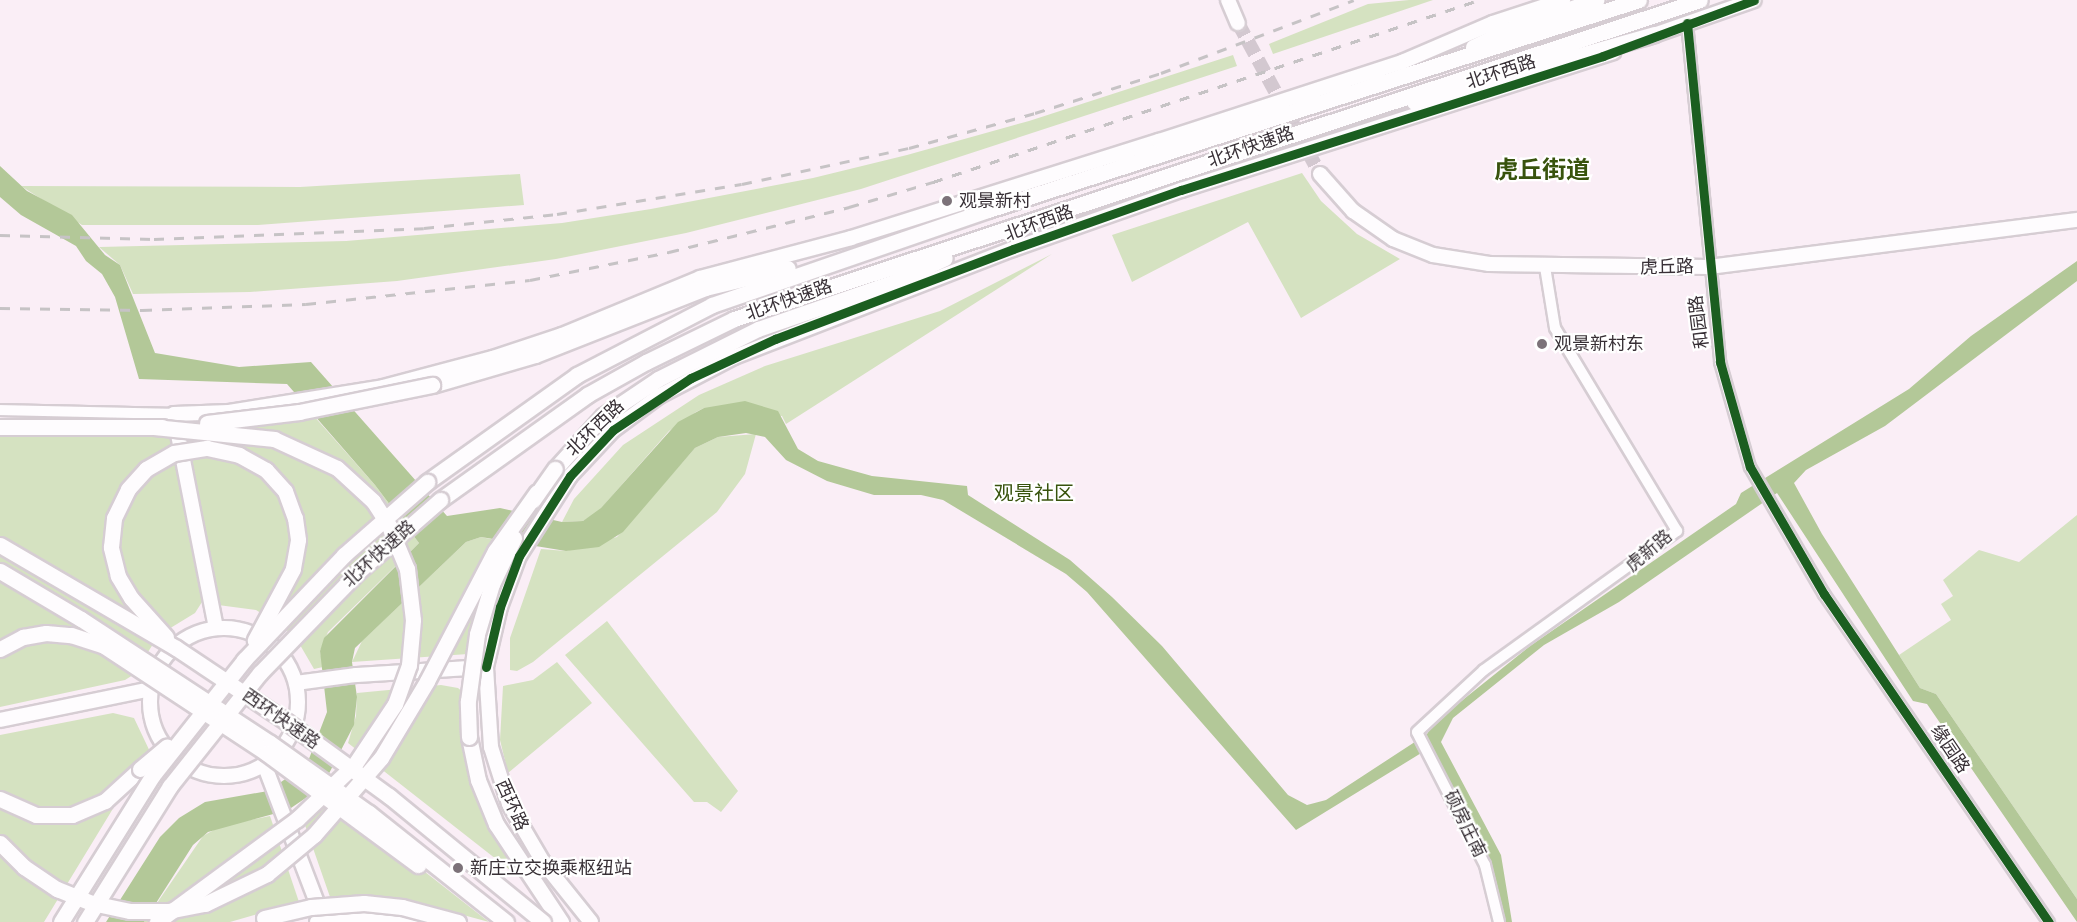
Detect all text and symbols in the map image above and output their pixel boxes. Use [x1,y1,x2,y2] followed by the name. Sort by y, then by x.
[1463,51,1539,93] street label: 北环西路
[1205,122,1297,172] street label: 北环快速路
[1494,157,1590,185] district label: 虎丘街道
[959,190,1031,212] place label: 观景新村
[940,194,954,208] marker: 观景新村
[1001,201,1077,245] street label: 北环西路
[1640,256,1694,278] street label: 虎丘路
[743,275,835,325] street label: 北环快速路
[1685,294,1713,350] street label: 和园路
[1554,333,1644,355] place label: 观景新村东
[1535,337,1549,351] marker: 观景新村东
[562,395,628,461] street label: 北环西路
[994,481,1074,505] district label: 观景社区
[338,516,420,592] street label: 北环快速路
[1621,525,1677,577] street label: 虎新路
[238,684,324,754] street label: 西环快速路
[1926,721,1974,777] street label: 缘园路
[491,776,533,834] street label: 西环路
[1440,787,1490,861] street label: 硕房庄南
[470,857,632,879] place label: 新庄立交换乘枢纽站
[451,861,465,875] marker: 新庄立交换乘枢纽站

